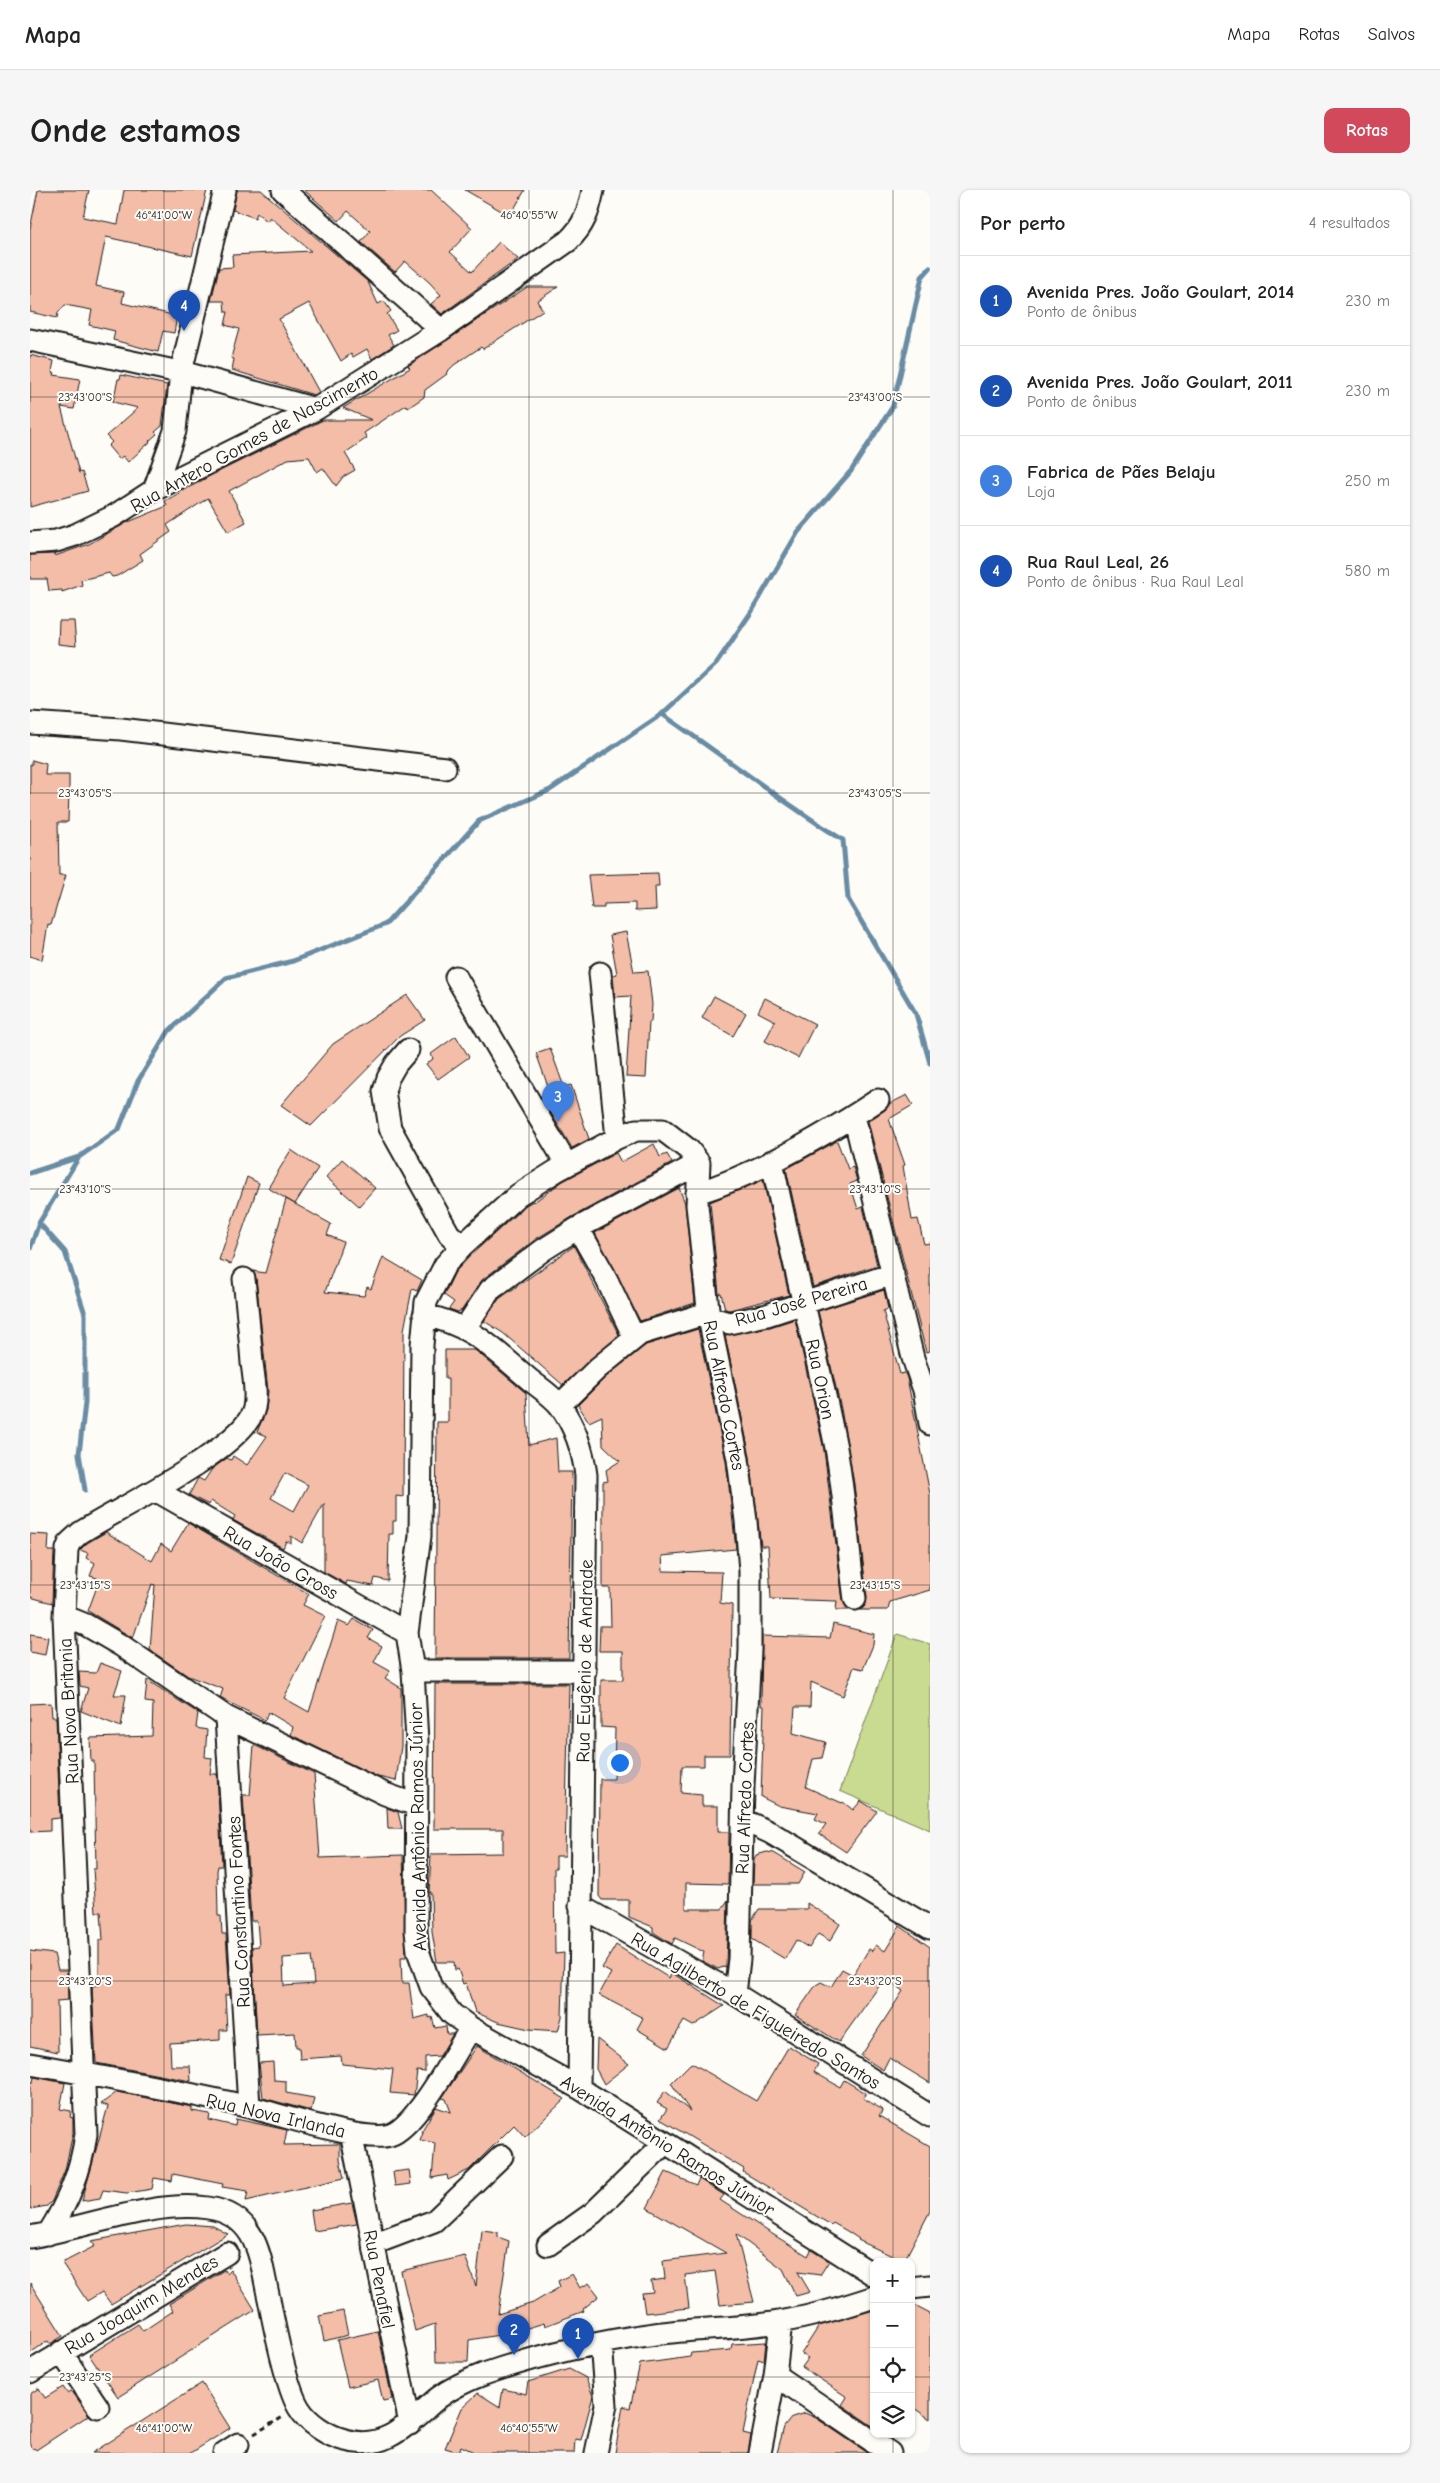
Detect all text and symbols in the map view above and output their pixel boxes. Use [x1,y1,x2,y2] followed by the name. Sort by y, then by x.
[25,21,81,49] text: Mapa
[1227,24,1271,45] text: Mapa
[1299,24,1340,45] text: Rotas
[1368,24,1415,45] text: Salvos
[1324,108,1410,153] button: Rotas
[30,110,241,151] text: Onde estamos
[136,208,193,222] text: 46°41'00"W
[500,208,558,222] text: 46°40'55"W
[980,211,1065,235] text: Por perto
[1309,214,1390,232] text: 4 resultados
[1027,281,1294,303] text: Avenida Pres. João Goulart, 2014
[168,290,200,331] pin: 4
[993,292,999,310] text: 1
[1345,292,1390,310] text: 230 m
[1027,303,1137,321] text: Ponto de ônibus
[127,362,382,517] street label: Rua Antero Gomes de Nascimento
[1027,371,1293,393] text: Avenida Pres. João Goulart, 2011
[992,382,1000,400] text: 2
[1345,382,1390,400] text: 230 m
[58,390,112,404] text: 23°43'00"S
[848,390,902,404] text: 23°43'00"S
[1027,393,1137,411] text: Ponto de ônibus
[1027,461,1216,483] text: Fabrica de Pães Belaju
[992,472,1000,490] text: 3
[1345,472,1390,490] text: 250 m
[1027,483,1055,501] text: Loja
[1027,551,1169,573] text: Rua Raul Leal, 26
[992,562,1000,580] text: 4
[1345,562,1390,580] text: 580 m
[1027,573,1244,591] text: Ponto de ônibus · Rua Raul Leal
[58,786,112,800] text: 23°43'05"S
[848,786,902,800] text: 23°43'05"S
[542,1081,574,1122] pin: 3
[59,1182,111,1196] text: 23°43'10"S
[849,1182,901,1196] text: 23°43'10"S
[732,1273,870,1331] street label: Rua José Pereira
[699,1318,749,1472] street label: Rua Alfredo Cortes
[801,1337,839,1422] street label: Rua Orion
[219,1521,342,1605] street label: Rua João Gross
[572,1559,598,1763] street label: Rua Eugênio de Andrade
[60,1578,111,1592] text: 23°43'15"S
[850,1578,901,1592] text: 23°43'15"S
[54,1637,84,1785] street label: Rua Nova Britania
[405,1702,431,1951] street label: Avenida Antônio Ramos Júnior
[731,1721,759,1875] street label: Rua Alfredo Cortes
[607,1750,633,1776] your location
[223,1815,255,2008] street label: Rua Constantino Fontes
[627,1928,884,2094] street label: Rua Agilberto de Figueiredo Santos
[58,1974,112,1988] text: 23°43'20"S
[848,1974,902,1988] text: 23°43'20"S
[556,2071,779,2221] street label: Avenida Antônio Ramos Júnior
[204,2089,348,2143] street label: Rua Nova Irlanda
[359,2228,399,2330] street label: Rua Penafiel
[61,2250,222,2359] street label: Rua Joaquim Mendes
[870,2258,915,2438] map controls
[870,2258,915,2303] button: +
[870,2303,915,2348] button: −
[498,2314,530,2355] pin: 2
[562,2318,594,2359] pin: 1
[870,2348,915,2393] button: locate
[59,2370,111,2384] text: 23°43'25"S
[870,2393,915,2438] button: layers
[136,2421,193,2435] text: 46°41'00"W
[500,2421,558,2435] text: 46°40'55"W

